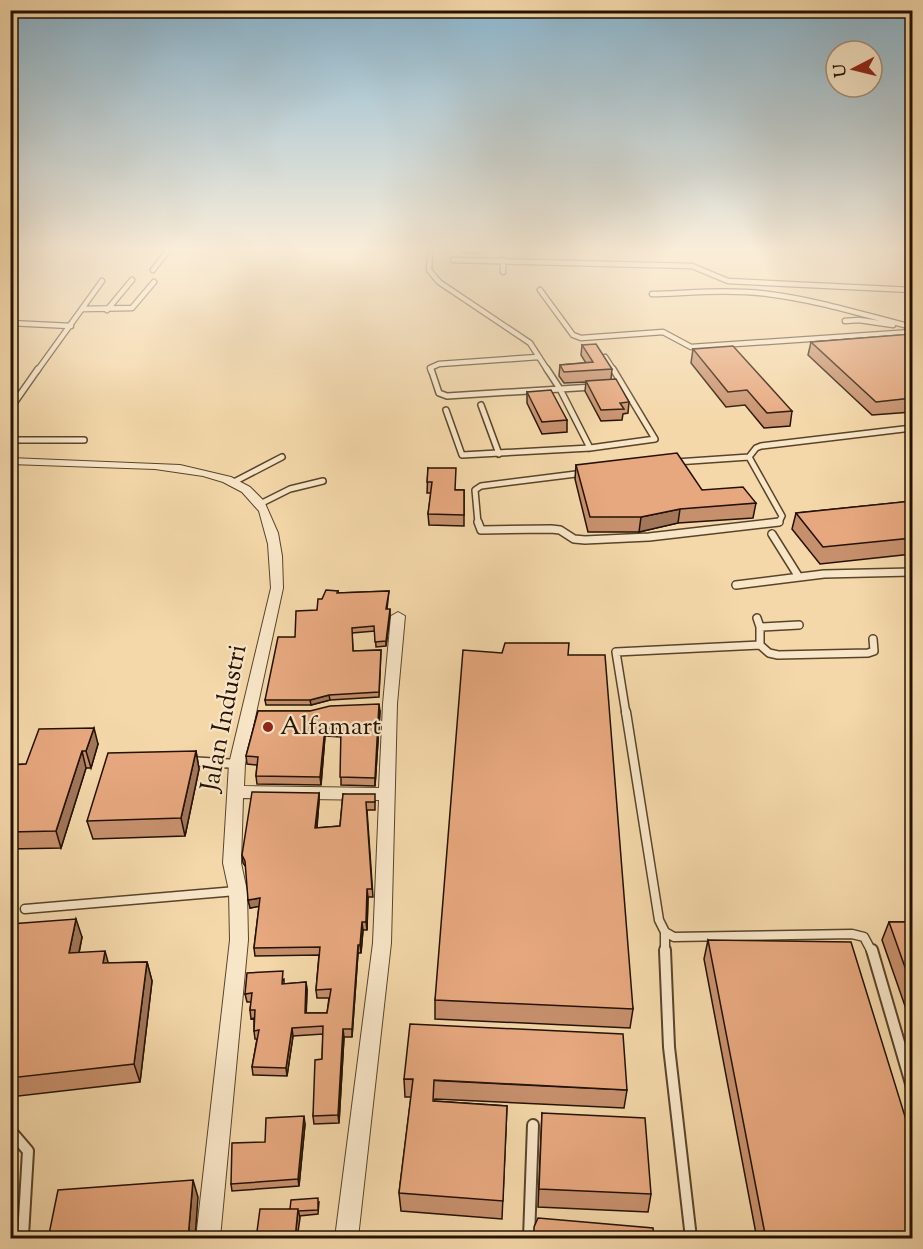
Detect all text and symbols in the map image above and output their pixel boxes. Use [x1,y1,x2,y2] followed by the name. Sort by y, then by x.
[824,39,884,99] north arrow
[829,62,854,78] text: U
[192,641,257,797] street label: Jalan Industri
[280,709,381,746] place label: Alfamart
[261,720,275,734] marker: Alfamart

